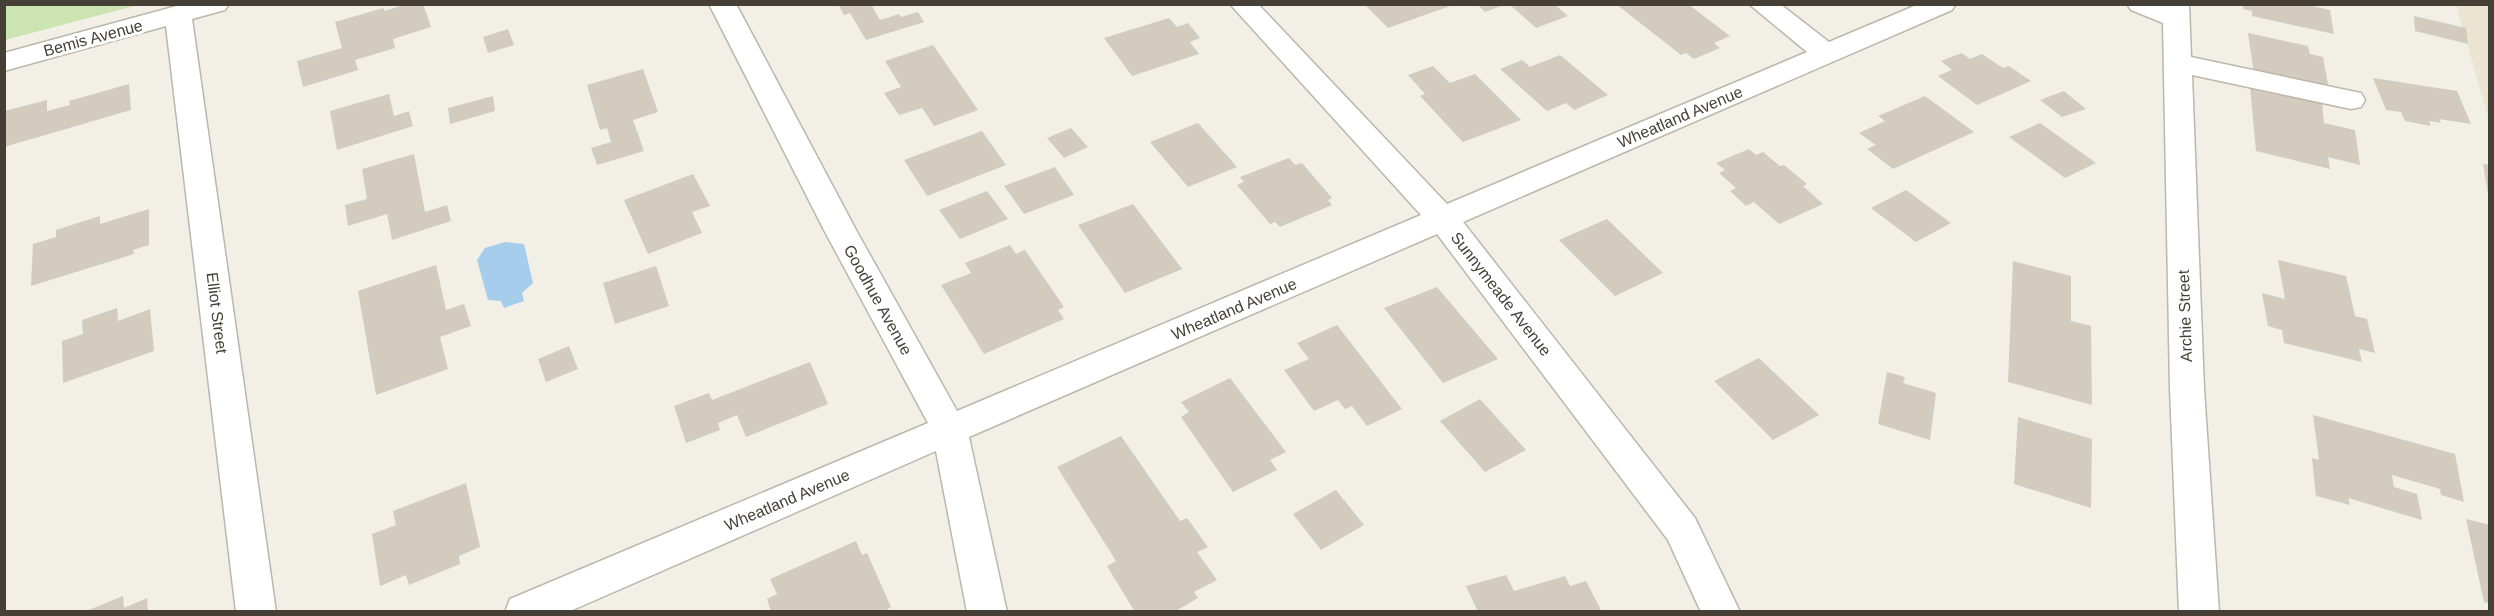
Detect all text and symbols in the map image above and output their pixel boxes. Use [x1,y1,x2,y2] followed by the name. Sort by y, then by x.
[42,17,145,59] street label: Bemis Avenue
[1615,83,1745,151] street label: Wheatland Avenue
[1448,229,1554,359] street label: Sunnymeade Avenue
[841,242,915,358] street label: Goodhue Avenue
[2175,269,2195,363] street label: Archie Street
[204,271,230,355] street label: Elliot Street
[1169,275,1299,343] street label: Wheatland Avenue
[722,466,852,534] street label: Wheatland Avenue

